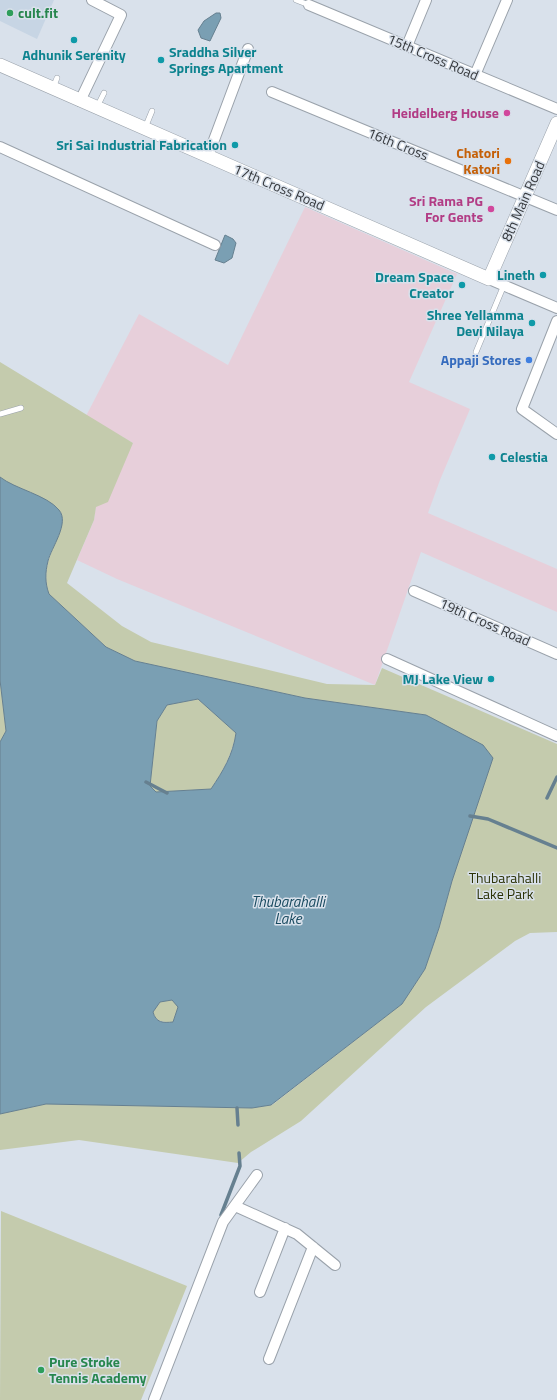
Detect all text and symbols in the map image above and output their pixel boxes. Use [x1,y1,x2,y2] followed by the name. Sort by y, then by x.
[18,2,58,23] place label: cult.fit
[5,8,15,18] marker: cult.fit
[384,28,482,85] street label: 15th Cross Road
[69,35,79,45] marker: Adhunik Serenity
[169,41,283,78] place label: Sraddha Silver Springs Apartment
[22,44,126,65] place label: Adhunik Serenity
[156,55,166,65] marker: Sraddha Silver Springs Apartment
[391,102,499,123] place label: Heidelberg House
[502,108,512,118] marker: Heidelberg House
[365,122,432,165] street label: 16th Cross
[56,134,227,155] place label: Sri Sai Industrial Fabrication
[230,140,240,150] marker: Sri Sai Industrial Fabrication
[456,142,500,179] place label: Chatori Katori
[503,156,513,166] marker: Chatori Katori
[495,157,550,244] street label: 8th Main Road
[230,158,328,215] street label: 17th Cross Road
[409,190,483,227] place label: Sri Rama PG For Gents
[486,204,496,214] marker: Sri Rama PG For Gents
[497,264,535,285] place label: Lineth
[375,266,454,303] place label: Dream Space Creator
[538,270,548,280] marker: Lineth
[457,280,467,290] marker: Dream Space Creator
[427,304,524,341] place label: Shree Yellamma Devi Nilaya
[527,318,537,328] marker: Shree Yellamma Devi Nilaya
[441,349,521,370] place label: Appaji Stores
[524,355,534,365] marker: Appaji Stores
[500,446,548,467] place label: Celestia
[487,452,497,462] marker: Celestia
[437,592,534,651] street label: 19th Cross Road
[403,668,483,689] place label: MJ Lake View
[486,674,496,684] marker: MJ Lake View
[469,867,541,904] park label: Thubarahalli Lake Park
[251,890,327,930] water label: Thubarahalli Lake
[49,1351,147,1388] place label: Pure Stroke Tennis Academy
[36,1365,46,1375] marker: Pure Stroke Tennis Academy

